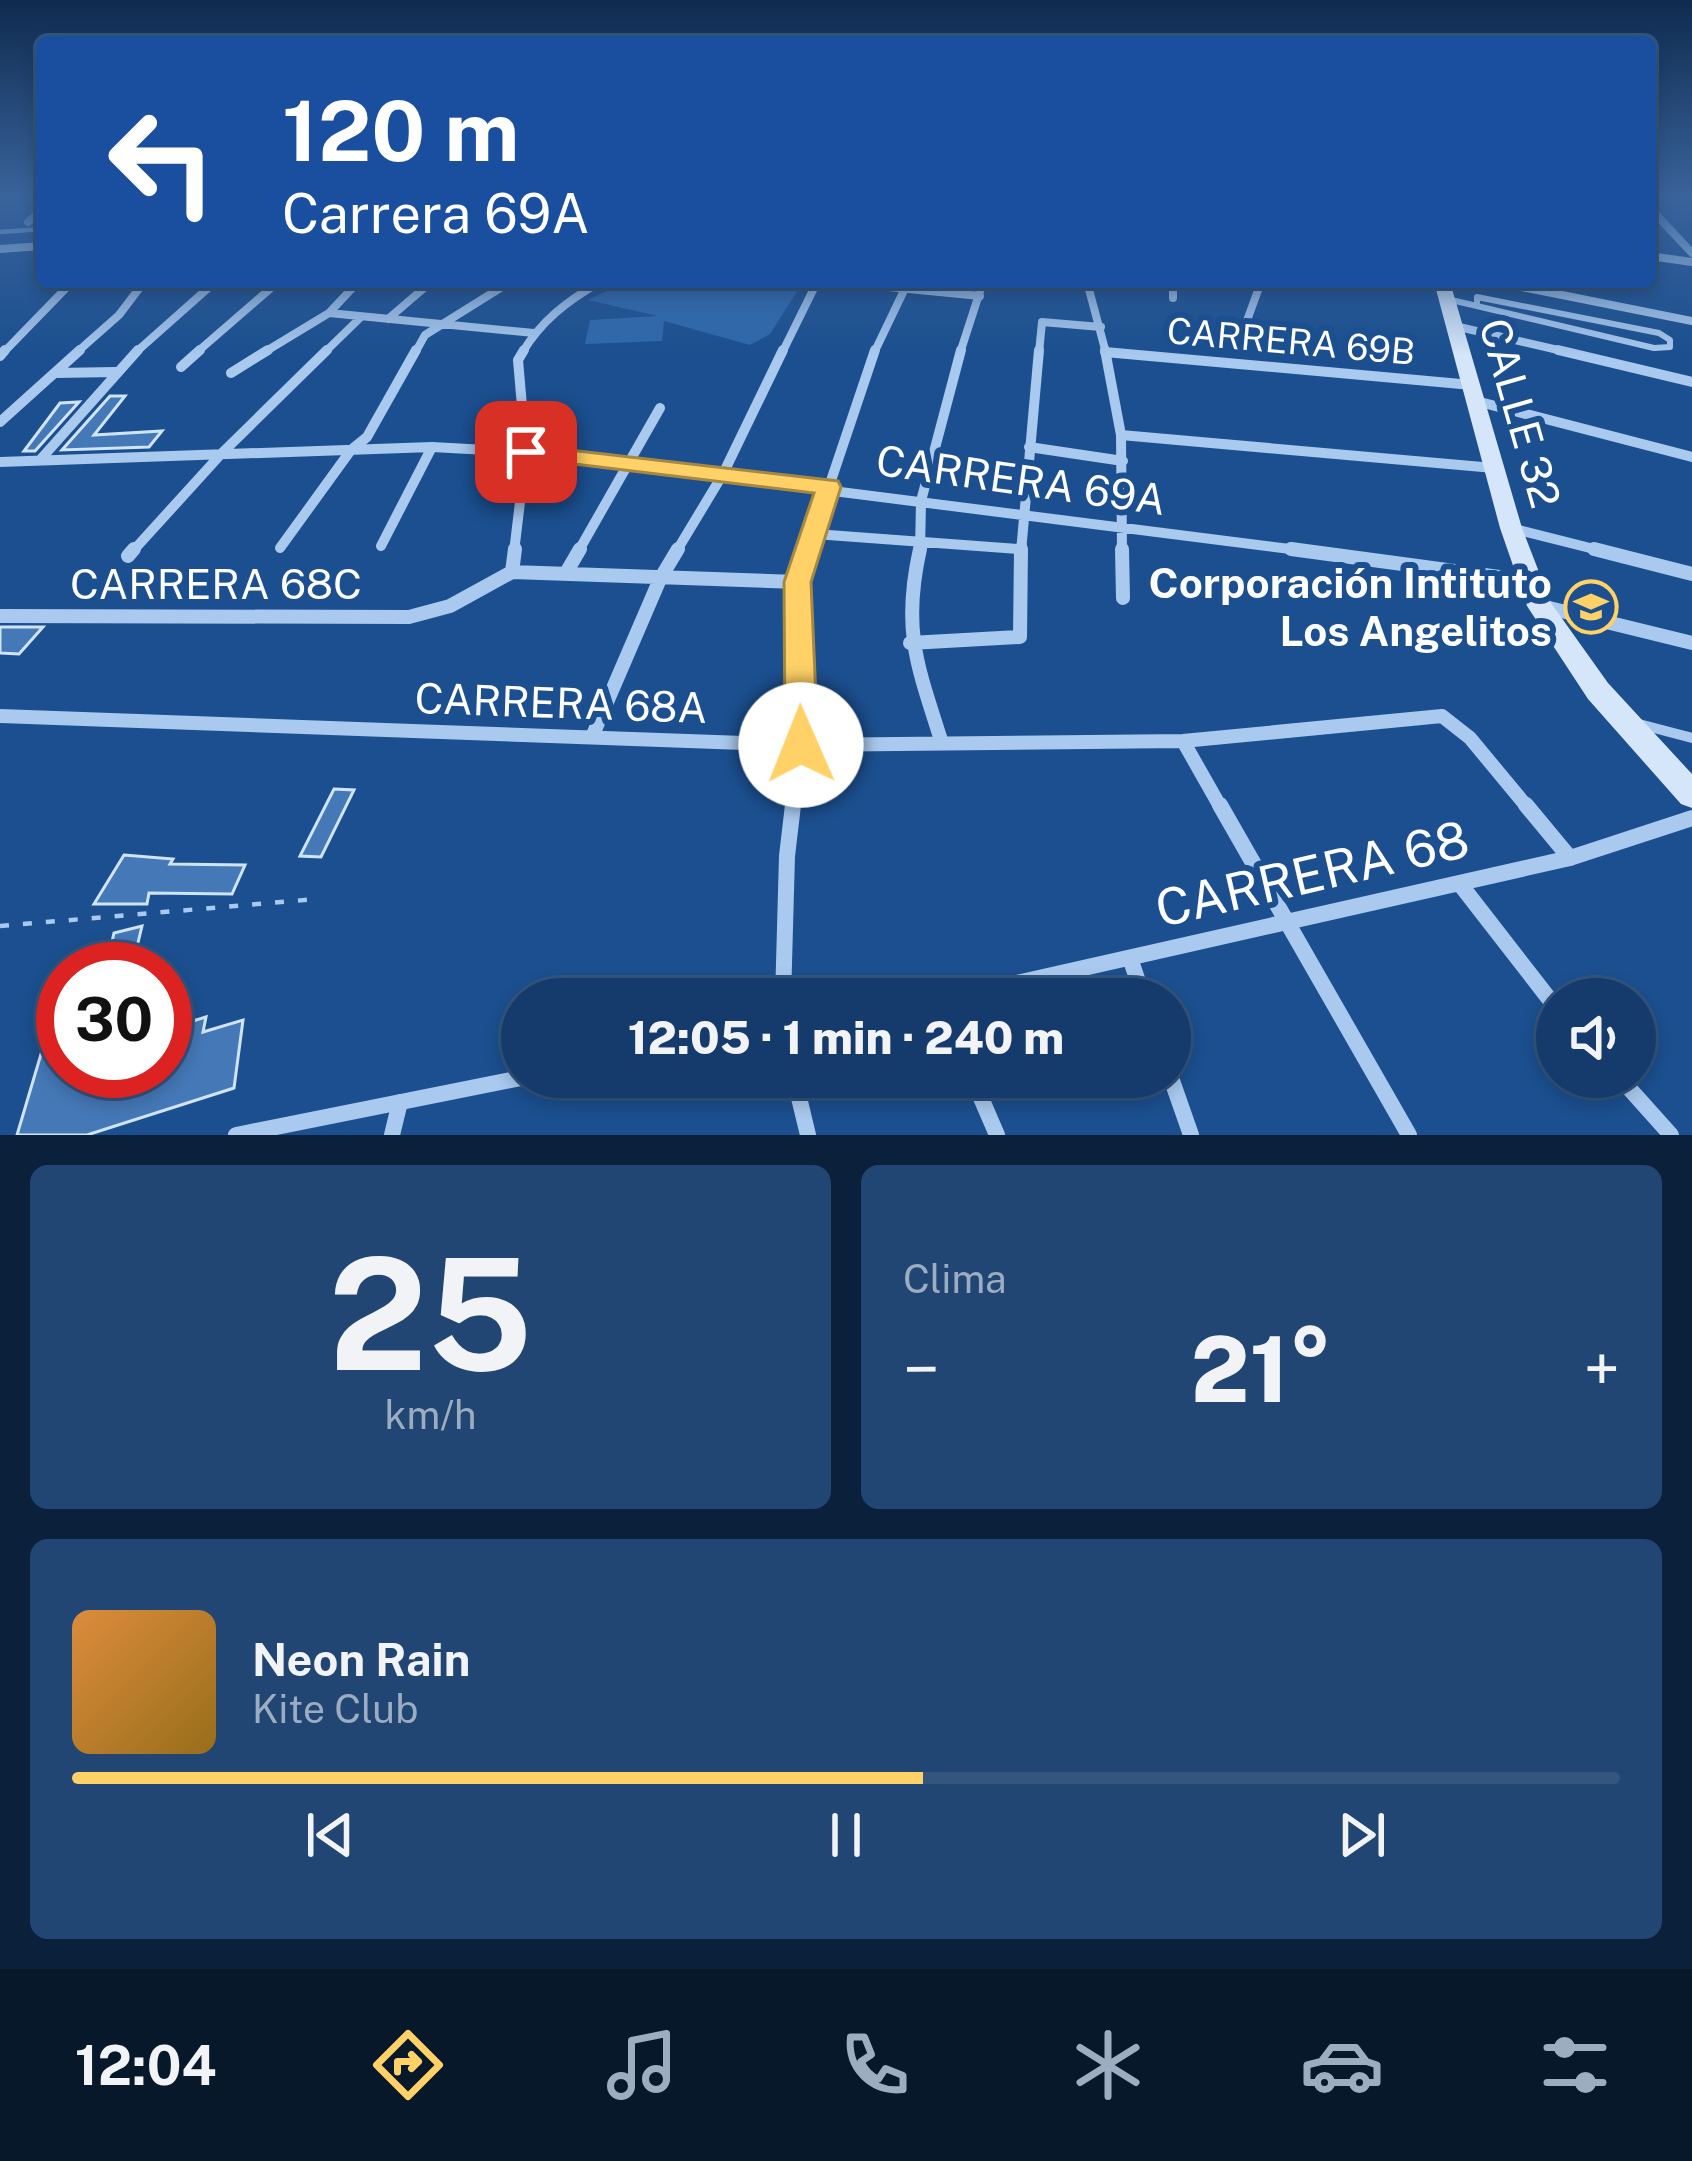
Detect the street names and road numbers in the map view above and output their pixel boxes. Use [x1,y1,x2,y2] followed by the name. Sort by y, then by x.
[1165,309,1417,373] street label: CARRERA 69B
[1470,313,1571,513] street label: CALLE 32
[873,435,1169,524] street label: CARRERA 69A
[70,559,362,608] street label: CARRERA 68C
[414,673,708,732] street label: CARRERA 68A
[1150,809,1474,938] street label: CARRERA 68

